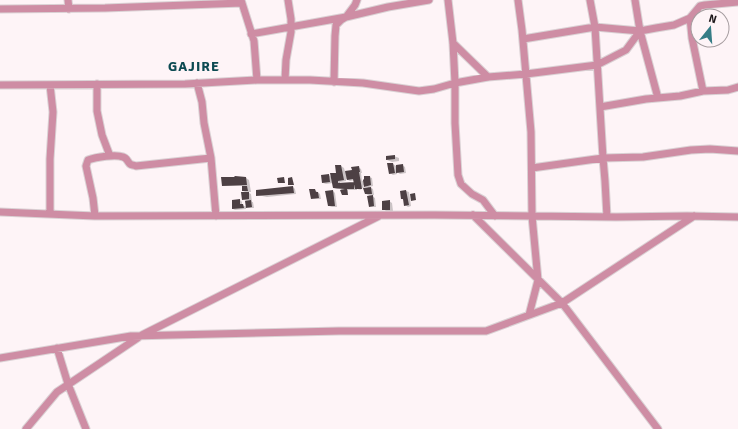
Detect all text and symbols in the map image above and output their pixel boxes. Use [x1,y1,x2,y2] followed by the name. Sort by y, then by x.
[690,8,730,48] north arrow
[707,12,718,26] text: N
[168,58,220,75] district label: GAJIRE

